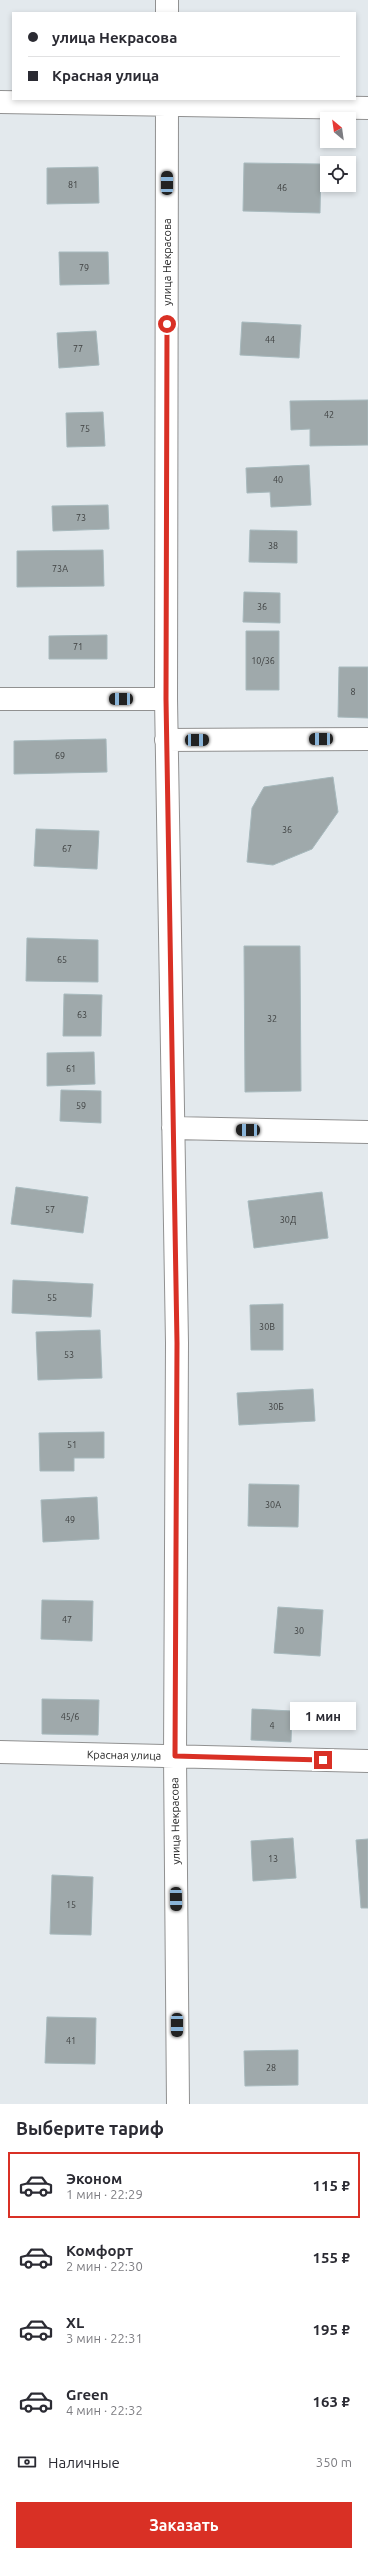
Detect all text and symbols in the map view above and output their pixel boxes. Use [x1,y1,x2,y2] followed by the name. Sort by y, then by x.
[52,29,177,46] text: улица Некрасова
[52,67,159,84] text: Красная улица
[320,112,356,148] north arrow
[320,112,356,192] map controls
[320,156,356,192] button: locate
[161,171,173,195] car
[68,180,78,190] house number: 81
[277,183,287,193] house number: 46
[161,218,173,306] street label: улица Некрасова
[79,263,89,273] house number: 79
[158,315,176,333] route start
[265,335,275,345] house number: 44
[73,344,83,354] house number: 77
[324,410,334,420] house number: 42
[80,424,90,434] house number: 75
[273,475,283,485] house number: 40
[76,513,86,523] house number: 73
[268,541,278,551] house number: 38
[52,564,68,574] house number: 73А
[257,602,267,612] house number: 36
[73,642,83,652] house number: 71
[251,656,275,666] house number: 10/36
[350,687,356,697] house number: 8
[109,693,133,705] car
[309,733,333,745] car
[185,734,209,746] car
[55,751,65,761] house number: 69
[282,825,292,835] house number: 36
[62,844,72,854] house number: 67
[57,955,67,965] house number: 65
[77,1010,87,1020] house number: 63
[267,1014,277,1024] house number: 32
[66,1064,76,1074] house number: 61
[76,1101,86,1111] house number: 59
[236,1124,260,1136] car
[45,1205,55,1215] house number: 57
[280,1215,296,1225] house number: 30Д
[47,1293,57,1303] house number: 55
[259,1322,275,1332] house number: 30В
[64,1350,74,1360] house number: 53
[268,1402,284,1412] house number: 30Б
[67,1440,77,1450] house number: 51
[265,1500,281,1510] house number: 30А
[65,1515,75,1525] house number: 49
[62,1615,72,1625] house number: 47
[294,1626,304,1636] house number: 30
[290,1702,356,1730] callout: 1 мин
[305,1709,341,1723] text: 1 мин
[61,1712,79,1722] house number: 45/6
[269,1721,275,1731] house number: 4
[87,1748,161,1762] street label: Красная улица
[314,1751,332,1769] route end
[168,1777,182,1865] street label: улица Некрасова
[268,1854,278,1864] house number: 13
[170,1887,182,1911] car
[66,1900,76,1910] house number: 15
[171,2013,183,2037] car
[66,2036,76,2046] house number: 41
[266,2063,276,2073] house number: 28
[16,2118,164,2138] text: Выберите тариф
[18,2167,54,2203] icon: car
[66,2170,122,2187] text: Эконом
[313,2177,350,2194] text: 115 ₽
[66,2187,143,2201] text: 1 мин · 22:29
[18,2239,54,2275] icon: car
[66,2242,133,2259] text: Комфорт
[313,2249,350,2266] text: 155 ₽
[66,2259,143,2273] text: 2 мин · 22:30
[18,2311,54,2347] icon: car
[66,2314,84,2331] text: XL
[313,2321,350,2338] text: 195 ₽
[66,2331,143,2345] text: 3 мин · 22:31
[18,2383,54,2419] icon: car
[66,2386,108,2403] text: Green
[313,2393,350,2410] text: 163 ₽
[66,2403,143,2417] text: 4 мин · 22:32
[16,2451,38,2473] icon: cash
[48,2454,120,2471] text: Наличные
[316,2455,352,2469] text: 350 m
[16,2502,352,2548] button: Заказать

